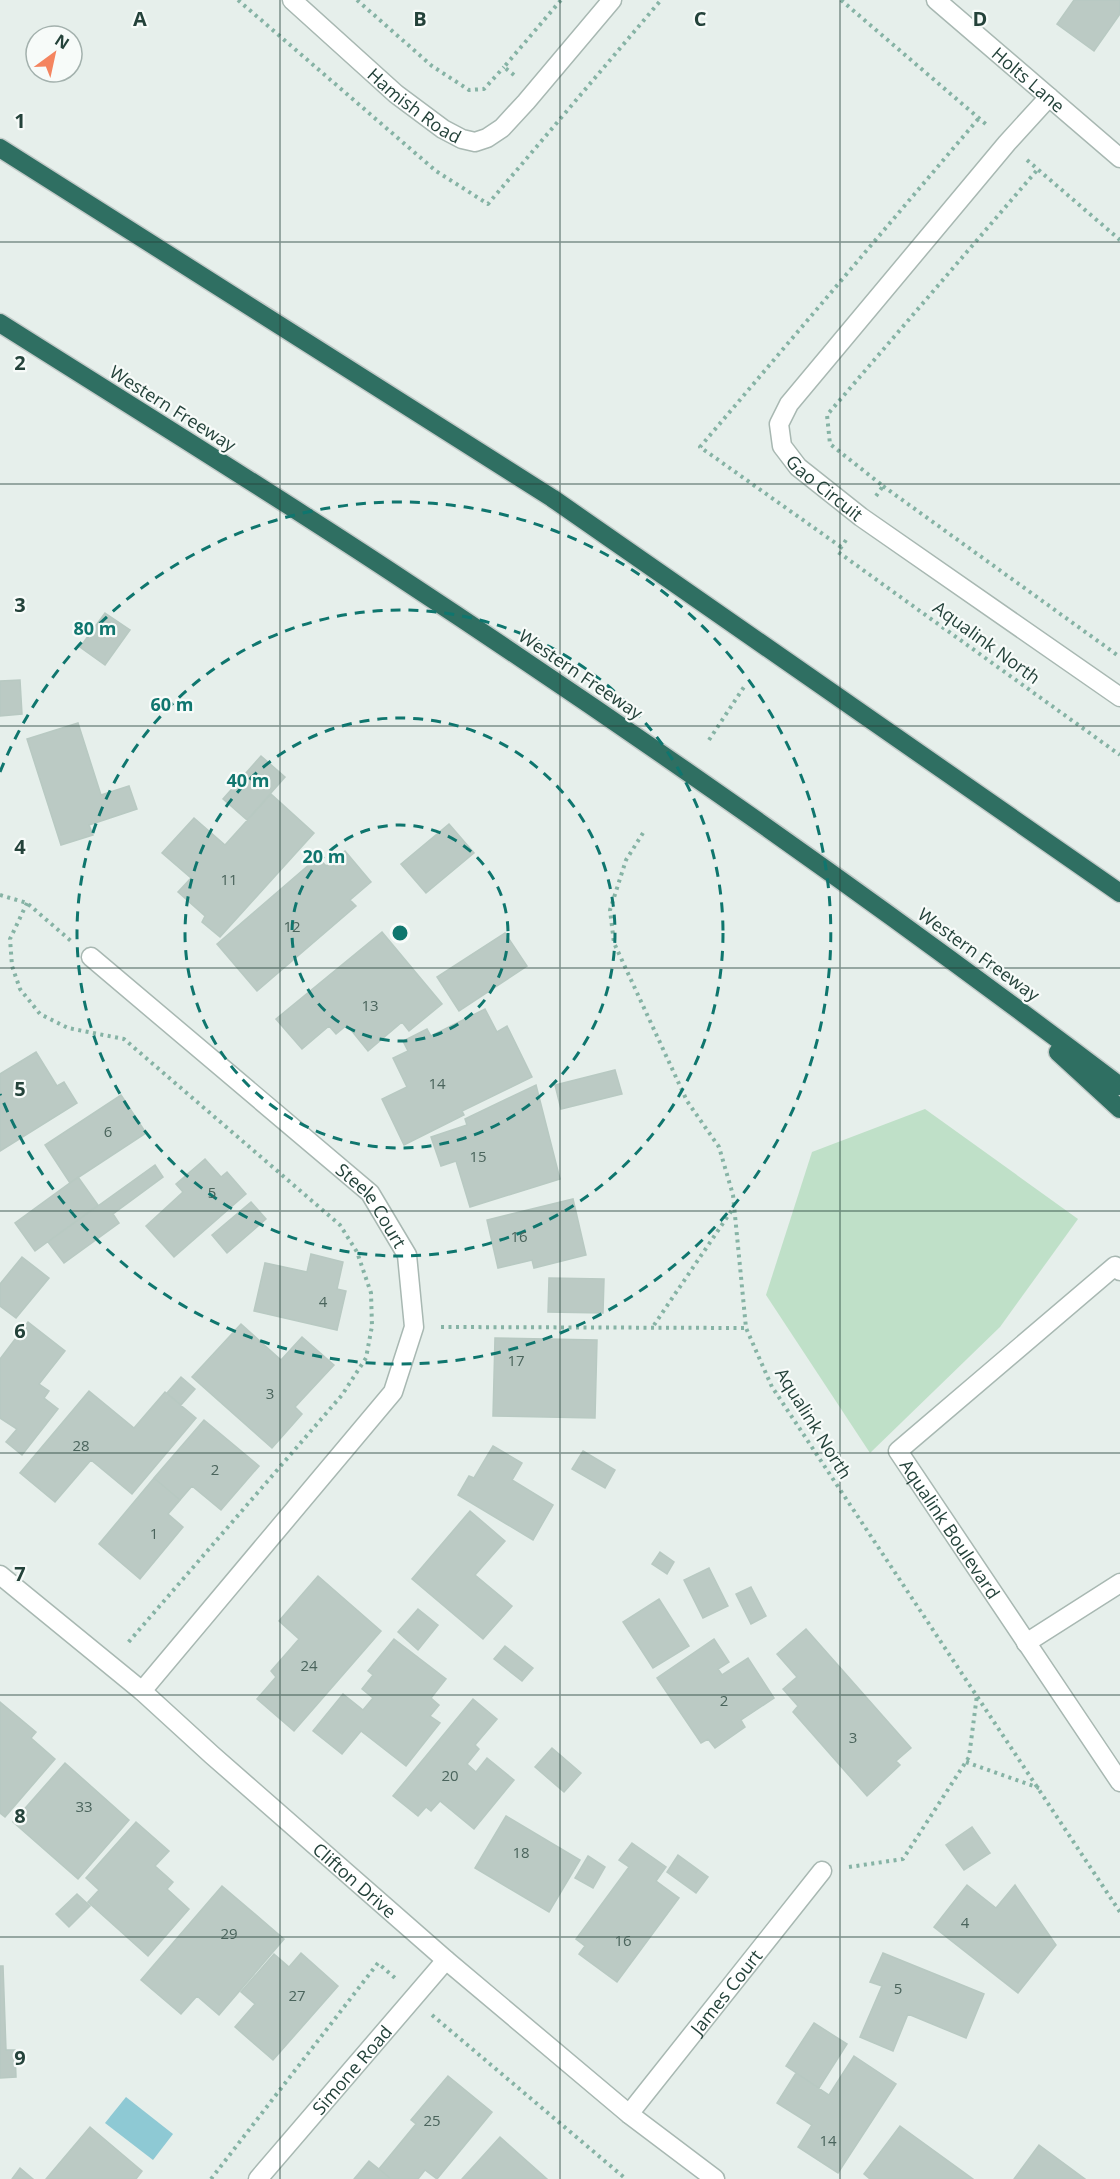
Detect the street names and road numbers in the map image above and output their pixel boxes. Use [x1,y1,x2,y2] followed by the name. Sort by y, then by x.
[987,41,1070,118] street label: Holts Lane
[363,62,466,149] street label: Hamish Road
[105,359,242,457] street label: Western Freeway
[781,450,868,526] street label: Gao Circuit
[929,595,1045,689] street label: Aqualink North
[514,624,649,725] street label: Western Freeway
[913,902,1045,1007] street label: Western Freeway
[331,1157,412,1252] street label: Steele Court
[770,1363,858,1483] street label: Aqualink North
[895,1454,1006,1603] street label: Aqualink Boulevard
[308,1837,402,1923] street label: Clifton Drive
[684,1944,767,2041] street label: James Court
[307,2020,397,2120] street label: Simone Road

